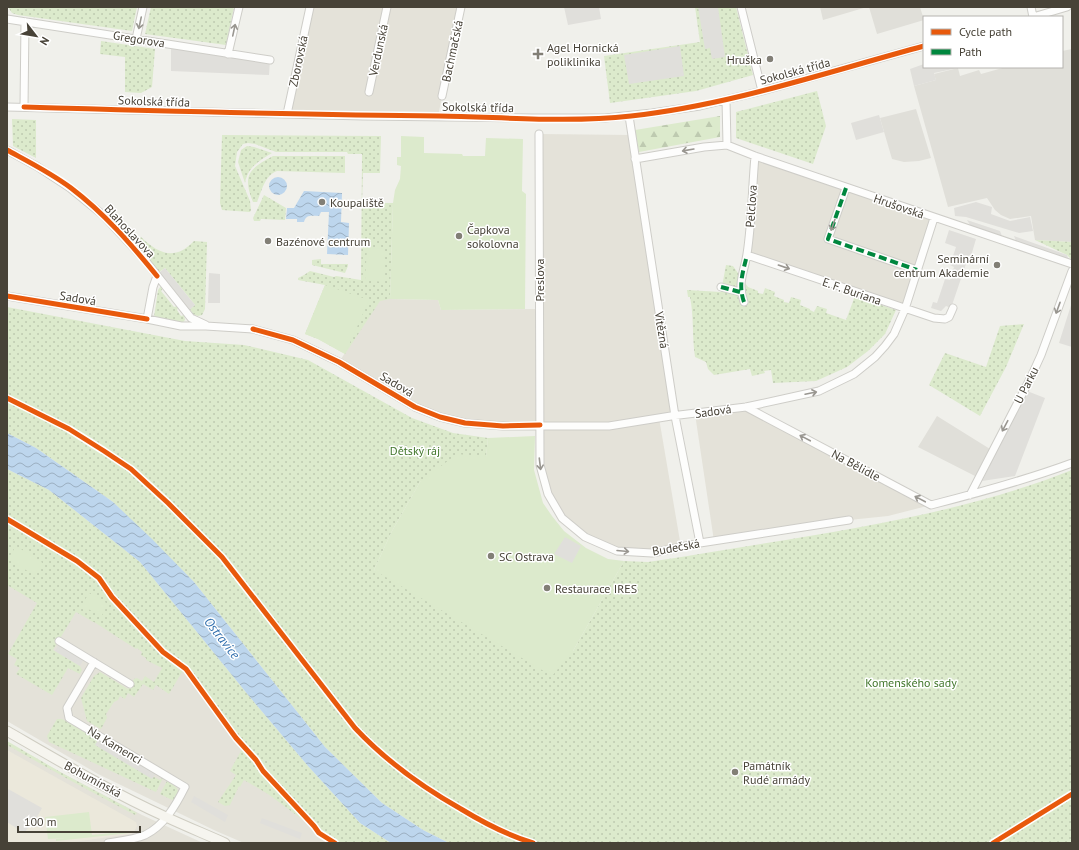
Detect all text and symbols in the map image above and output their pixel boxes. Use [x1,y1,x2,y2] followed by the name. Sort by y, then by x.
[16,16,56,56] north arrow
[135,16,143,29] one-way arrow
[923,16,1063,68] legend
[438,19,466,83] street label: Bachmačská
[365,23,391,78] street label: Verdunská
[230,24,238,37] one-way arrow
[959,24,1012,39] text: Cycle path
[112,27,166,51] street label: Gregorova
[37,34,52,48] text: N
[285,34,311,88] street label: Zborovská
[547,40,619,69] place label: Agel Hornická poliklinika
[959,44,982,59] text: Path
[532,48,544,60] marker: Agel Hornická poliklinika
[727,52,762,67] place label: Hruška
[758,54,832,88] street label: Sokolská třída
[765,54,775,64] marker: Hruška
[118,92,190,110] street label: Sokolská třída
[442,99,514,115] street label: Sokolská třída
[682,146,695,154] one-way arrow
[742,184,760,228] street label: Pelclova
[872,190,926,222] street label: Hrušovská
[330,195,384,210] place label: Koupaliště
[317,197,327,207] marker: Koupaliště
[101,201,159,261] street label: Blahoslavova
[829,218,836,231] one-way arrow
[467,222,519,251] place label: Čapkova sokolovna
[454,231,464,241] marker: Čapkova sokolovna
[276,234,370,249] place label: Bazénové centrum
[263,236,273,246] marker: Bazénové centrum
[894,251,989,280] place label: Seminární centrum Akademie
[532,258,547,302] street label: Preslova
[992,260,1002,270] marker: Seminární centrum Akademie
[778,264,790,272] one-way arrow
[820,274,884,308] street label: E. F. Buriana
[59,288,97,308] street label: Sadová
[1054,302,1062,314] one-way arrow
[652,309,672,350] street label: Vítězná
[1010,364,1042,406] street label: U Parku
[377,368,417,400] street label: Sadová
[804,388,817,396] one-way arrow
[694,401,732,421] street label: Sadová
[1001,420,1008,432] one-way arrow
[799,434,811,442] one-way arrow
[390,443,440,458] park label: Dětský ráj
[829,446,883,484] street label: Na Bělidle
[537,457,544,470] one-way arrow
[914,495,926,502] one-way arrow
[651,535,701,559] street label: Budečská
[616,548,629,555] one-way arrow
[499,549,554,564] place label: SC Ostrava
[486,551,496,561] marker: SC Ostrava
[555,581,637,596] place label: Restaurace IRES
[542,583,552,593] marker: Restaurace IRES
[200,614,244,662] water label: Ostravice
[865,675,957,690] park label: Komenského sady
[85,723,145,767] street label: Na Kamenci
[62,758,124,800] street label: Bohumínská
[743,758,810,787] place label: Památník Rudé armády
[730,767,740,777] marker: Památník Rudé armády
[18,808,140,834] scale bar
[24,814,57,829] text: 100 m

